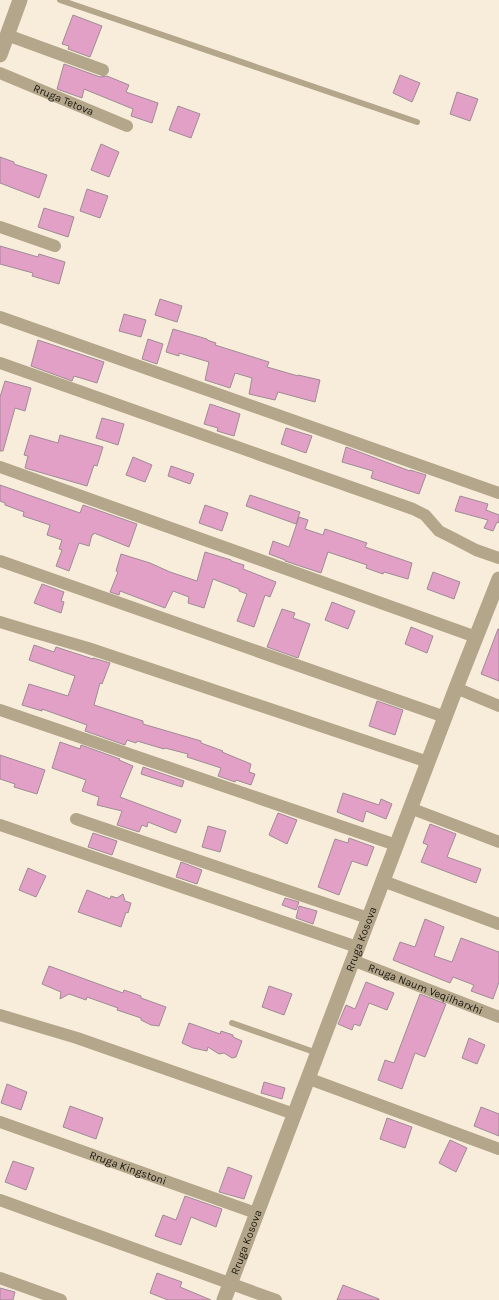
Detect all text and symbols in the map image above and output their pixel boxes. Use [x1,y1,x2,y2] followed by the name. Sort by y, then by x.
[31,82,96,118] street label: Rruga Tetova
[343,905,379,974] street label: Rruga Kosova
[366,961,485,1017] street label: Rruga Naum Veqilharxhi
[88,1148,168,1188] street label: Rruga Kingstoni
[228,1208,265,1276] street label: Rruga Kosova

